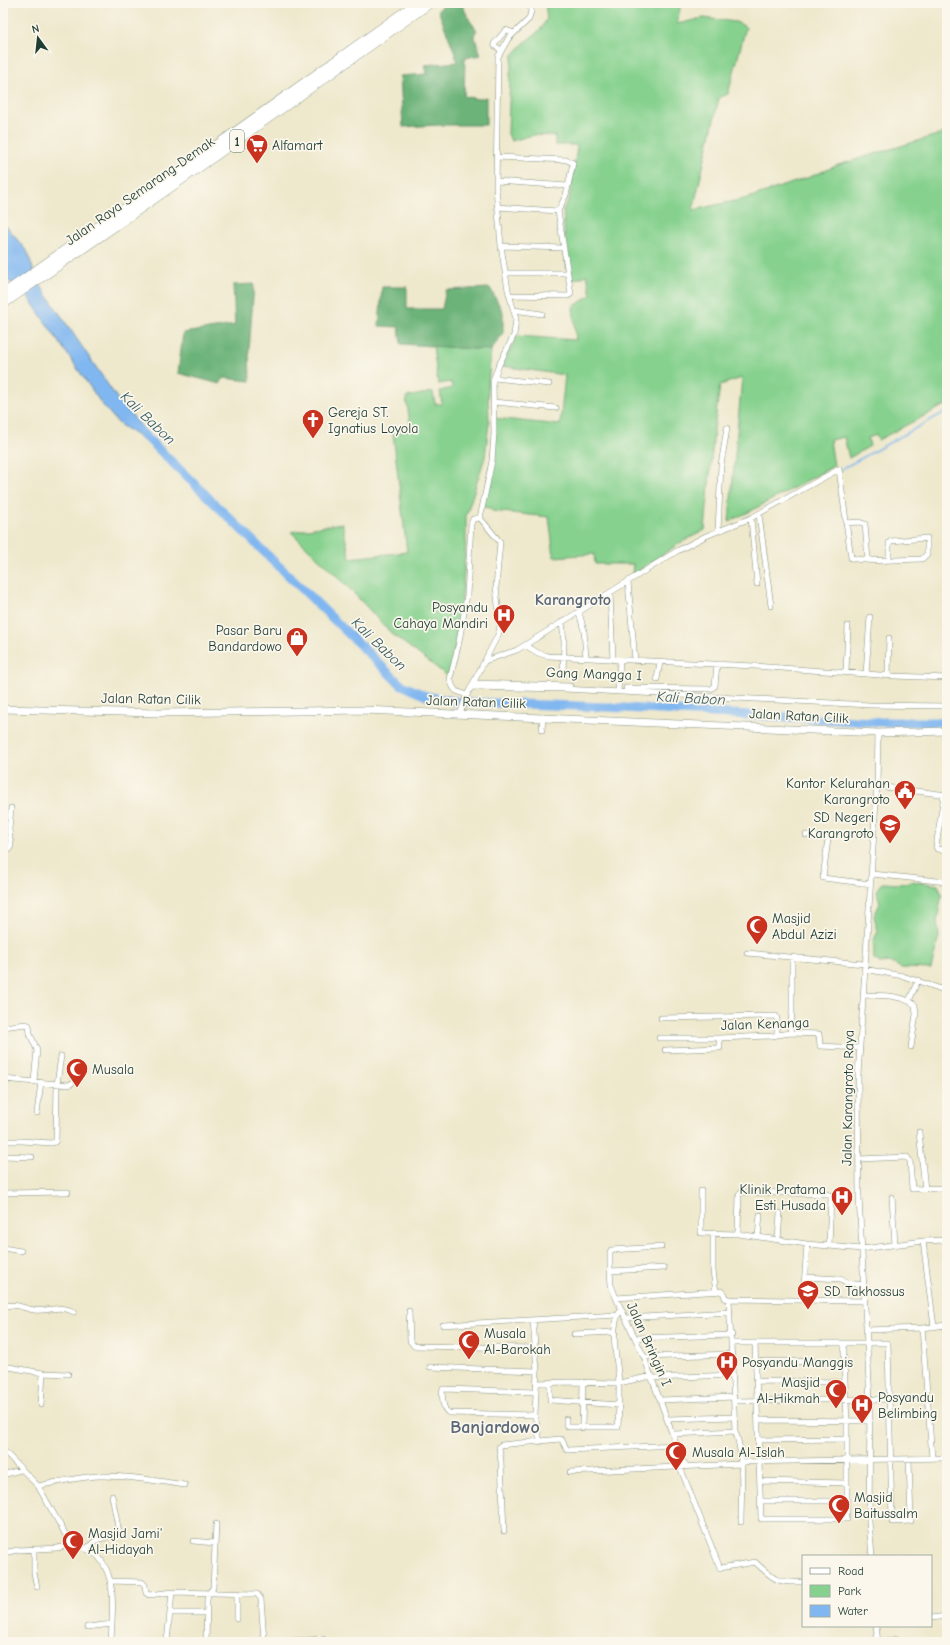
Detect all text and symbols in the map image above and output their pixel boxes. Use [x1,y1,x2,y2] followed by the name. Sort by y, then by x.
[18,18,58,58] north arrow
[30,22,41,36] text: N
[230,130,244,152] road number: 1
[244,132,270,165] supermarket icon: Alfamart
[62,133,218,249] street label: Jalan Raya Semarang-Demak
[272,137,323,154] place label: Alfamart
[117,388,179,448] water label: Kali Babon
[328,404,419,437] place label: Gereja ST. Ignatius Loyola
[300,407,326,440] church icon: Gereja ST. Ignatius Loyola
[535,591,611,609] district label: Karangroto
[393,599,488,632] place label: Posyandu Cahaya Mandiri
[491,602,517,635] hospital icon: Posyandu Cahaya Mandiri
[348,614,410,674] water label: Kali Babon
[208,622,282,655] place label: Pasar Baru Bandardowo
[284,625,310,658] shop icon: Pasar Baru Bandardowo
[546,664,642,684] street label: Gang Mangga I
[656,687,726,709] water label: Kali Babon
[101,690,201,708] street label: Jalan Ratan Cilik
[426,692,526,712] street label: Jalan Ratan Cilik
[749,705,849,727] street label: Jalan Ratan Cilik
[786,775,890,808] place label: Kantor Kelurahan Karangroto
[892,778,918,811] public building icon: Kantor Kelurahan Karangroto
[808,809,874,842] place label: SD Negeri Karangroto
[877,812,903,845] school or university icon: SD Negeri Karangroto
[772,910,837,943] place label: Masjid Abdul Azizi
[744,913,770,946] mosque icon: Masjid Abdul Azizi
[720,1014,810,1034] street label: Jalan Kenanga
[838,1030,858,1166] street label: Jalan Karangroto Raya
[64,1056,90,1089] mosque icon: Musala
[92,1061,134,1078] place label: Musala
[740,1181,826,1214] place label: Klinik Pratama Esti Husada
[829,1184,855,1217] hospital icon: Klinik Pratama Esti Husada
[795,1278,821,1311] school or university icon: SD Takhossus
[824,1283,905,1300] place label: SD Takhossus
[623,1299,675,1389] street label: Jalan Bringin I
[484,1325,551,1358] place label: Musala Al-Barokah
[456,1328,482,1361] mosque icon: Musala Al-Barokah
[714,1349,740,1382] hospital icon: Posyandu Manggis
[742,1354,853,1371] place label: Posyandu Manggis
[757,1374,820,1407] place label: Masjid Al-Hikmah
[823,1377,849,1410] mosque icon: Masjid Al-Hikmah
[878,1389,937,1422] place label: Posyandu Belimbing
[849,1392,875,1425] hospital icon: Posyandu Belimbing
[450,1417,540,1438] district label: Banjardowo
[663,1439,689,1472] mosque icon: Musala Al-Islah
[692,1444,785,1461] place label: Musala Al-Islah
[854,1489,918,1522] place label: Masjid Baitussalm
[826,1492,852,1525] mosque icon: Masjid Baitussalm
[88,1525,162,1558] place label: Masjid Jami' Al-Hidayah
[60,1528,86,1561] mosque icon: Masjid Jami' Al-Hidayah
[802,1555,932,1627] legend
[838,1564,864,1578] text: Road
[838,1584,861,1598] text: Park
[838,1604,868,1618] text: Water

